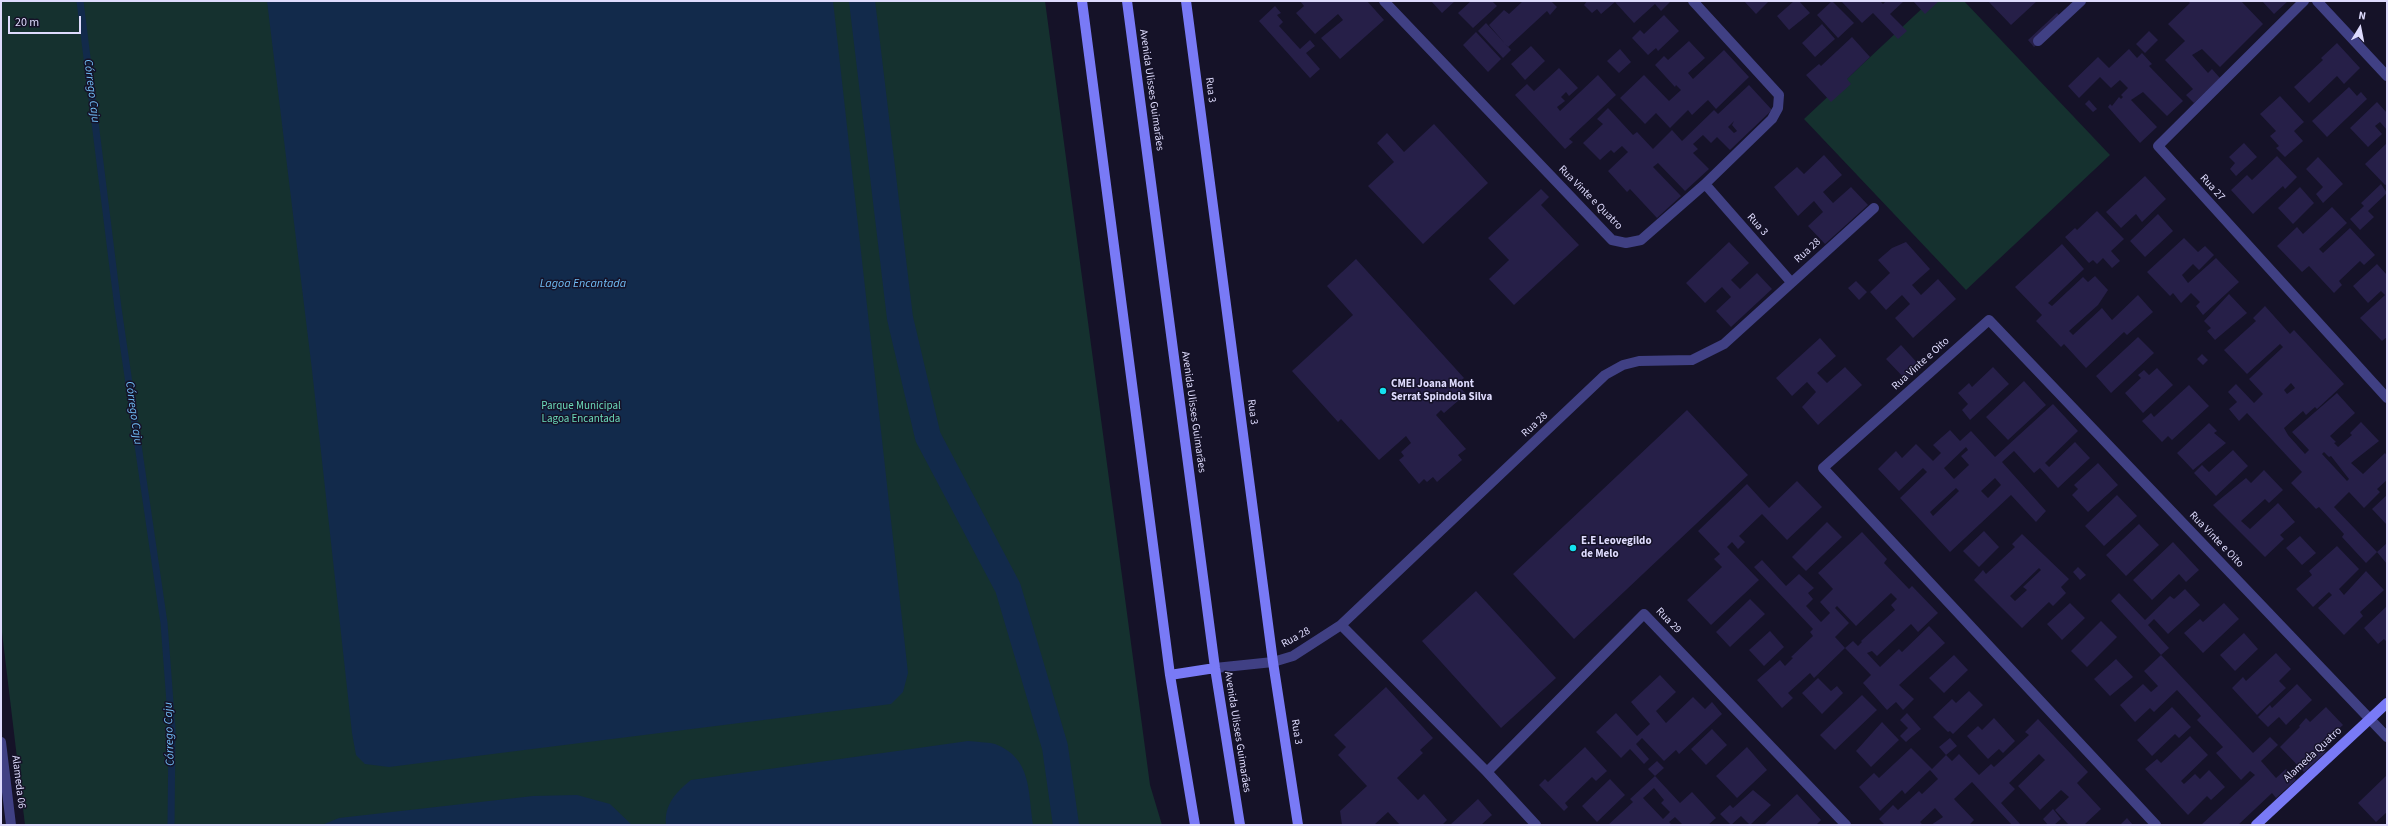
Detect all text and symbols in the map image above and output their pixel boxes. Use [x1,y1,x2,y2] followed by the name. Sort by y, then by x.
[10,8,83,34] scale bar
[2340,8,2380,48] north arrow
[2357,8,2367,24] text: N
[15,14,39,31] text: 20 m
[1136,28,1166,152] street label: Avenida Ulisses Guimarães
[80,59,102,123] water label: Córrego Caju
[1202,77,1218,103] street label: Rua 3
[1555,163,1625,233] street label: Rua Vinte e Quatro
[2197,172,2227,204] street label: Rua 27
[1744,211,1770,239] street label: Rua 3
[1792,236,1824,266] street label: Rua 28
[540,277,626,291] water label: Lagoa Encantada
[1890,335,1952,393] street label: Rua Vinte e Oito
[1178,350,1208,474] street label: Avenida Ulisses Guimarães
[1391,378,1492,404] place label: CMEI Joana Mont Serrat Spindola Silva
[121,380,145,446] water label: Córrego Caju
[1378,386,1388,396] marker: CMEI Joana Mont Serrat Spindola Silva
[1244,399,1260,425] street label: Rua 3
[541,400,621,426] park label: Parque Municipal Lagoa Encantada
[1519,410,1551,440] street label: Rua 28
[2186,509,2246,571] street label: Rua Vinte e Oito
[1581,535,1652,561] place label: E.E Leovegildo de Melo
[1568,543,1578,553] marker: E.E Leovegildo de Melo
[1653,605,1683,637] street label: Rua 29
[1279,625,1313,651] street label: Rua 28
[1221,671,1253,793] street label: Avenida Ulisses Guimarães
[162,702,178,766] water label: Córrego Caju
[1287,718,1305,746] street label: Rua 3
[2281,725,2345,785] street label: Alameda Quatro
[8,755,28,809] street label: Alameda 06

